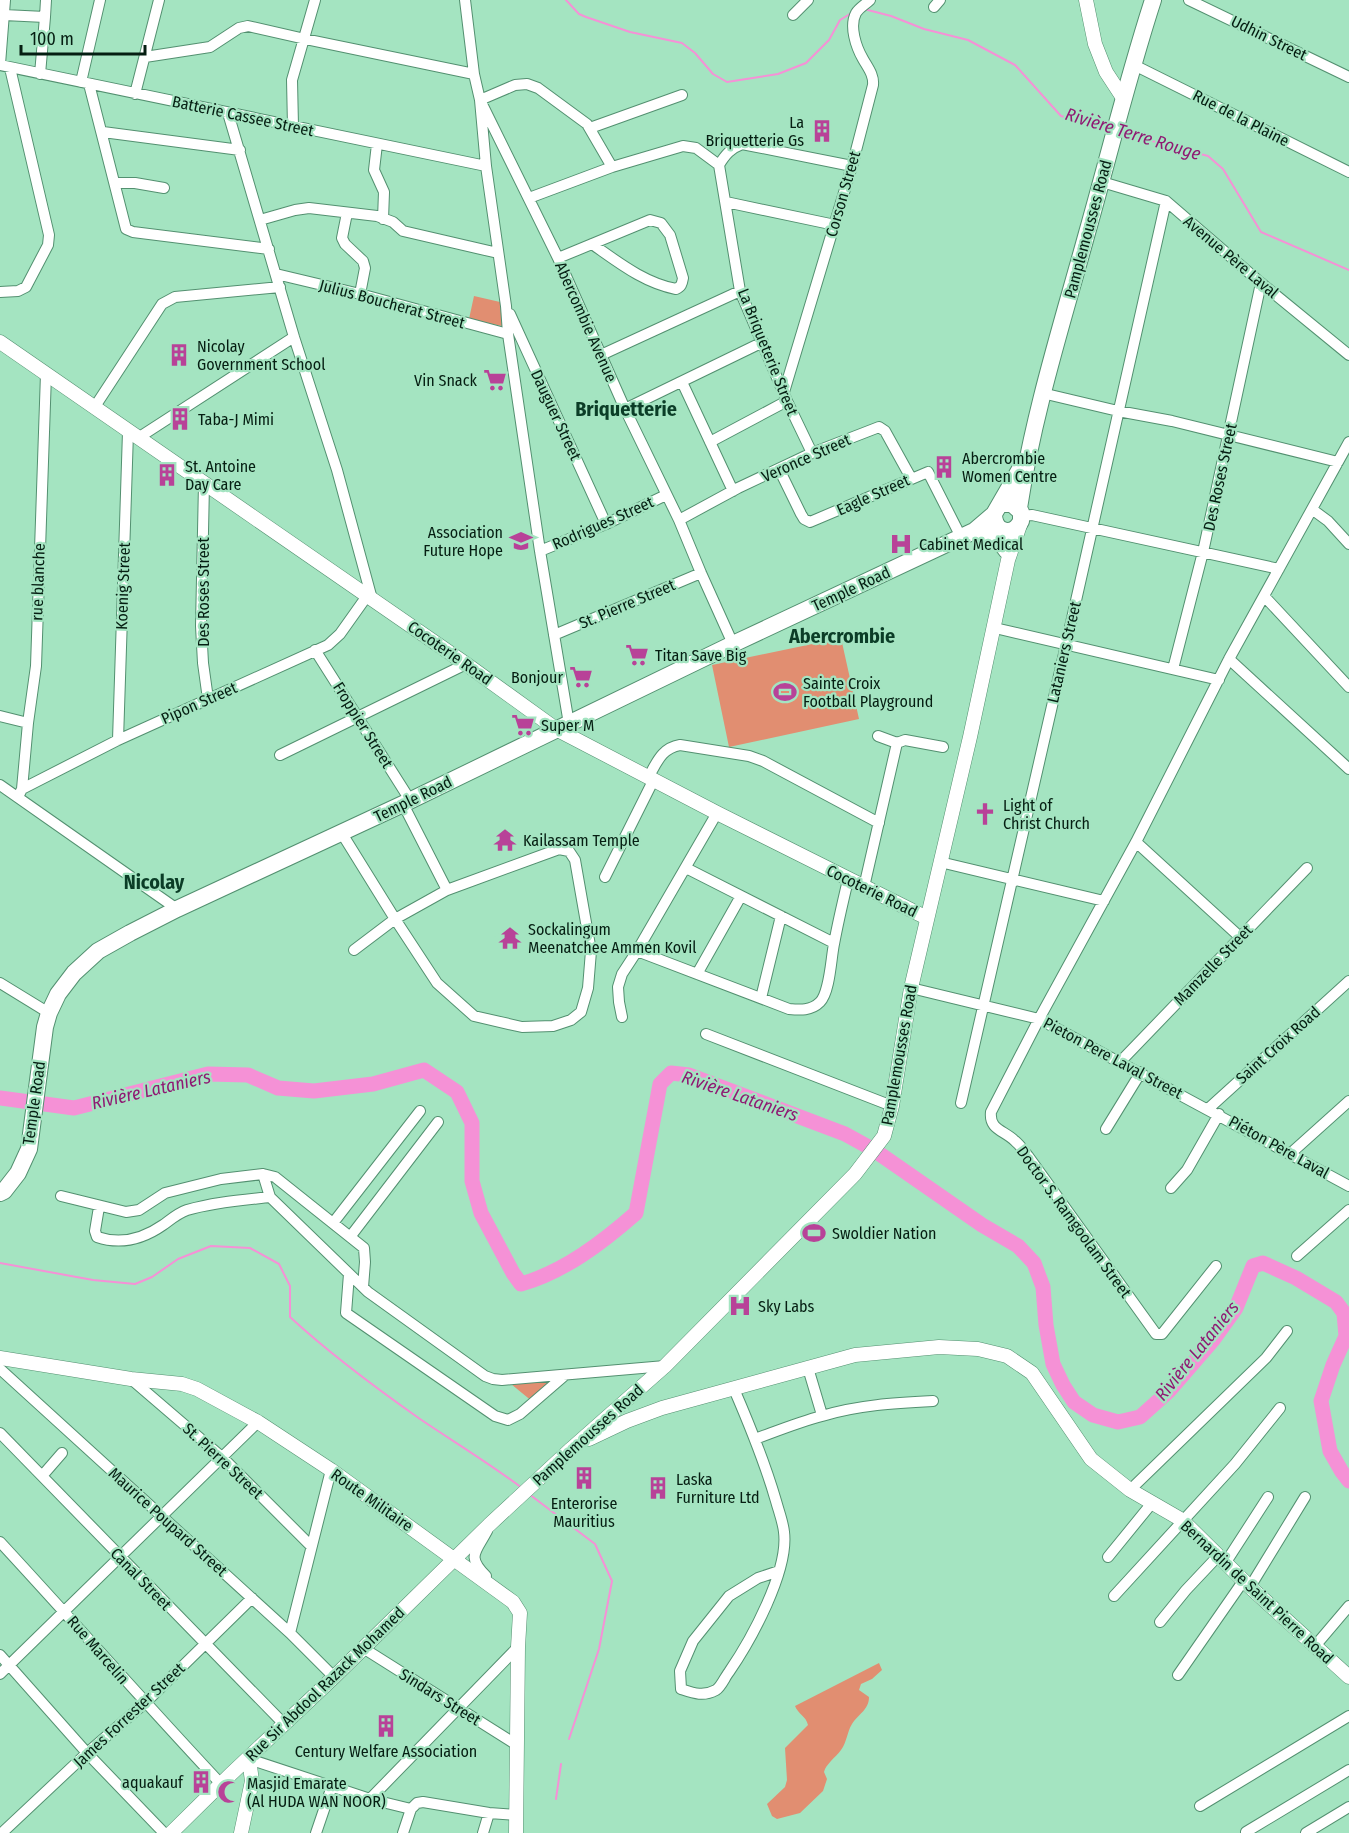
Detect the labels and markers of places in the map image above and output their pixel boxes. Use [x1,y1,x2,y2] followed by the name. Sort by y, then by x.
[705,113,804,150] place label: La Briquetterie Gs
[809,118,835,144] building icon: La Briquetterie Gs
[197,337,325,374] place label: Nicolay Government School
[166,342,192,368] building icon: Nicolay Government School
[482,367,508,393] supermarket icon: Vin Snack
[414,371,478,390] place label: Vin Snack
[167,406,193,432] building icon: Taba-J Mimi
[198,410,274,429] place label: Taba-J Mimi
[962,449,1057,486] place label: Abercrombie Women Centre
[931,454,957,480] building icon: Abercrombie Women Centre
[185,457,256,494] place label: St. Antoine Day Care
[154,462,180,488] building icon: St. Antoine Day Care
[423,523,503,560] place label: Association Future Hope
[508,528,534,554] school or university icon: Association Future Hope
[888,531,914,557] hospital icon: Cabinet Medical
[919,535,1023,554] place label: Cabinet Medical
[624,642,650,668] supermarket icon: Titan Save Big
[655,646,747,665] place label: Titan Save Big
[568,664,594,690] supermarket icon: Bonjour
[511,668,563,687] place label: Bonjour
[803,674,933,711] place label: Sainte Croix Football Playground
[772,679,798,705] sports icon: Sainte Croix Football Playground
[510,712,536,738] supermarket icon: Super M
[541,716,594,735] place label: Super M
[1003,796,1090,833] place label: Light of Christ Church
[972,801,998,827] church icon: Light of Christ Church
[492,827,518,853] temple icon: Kailassam Temple
[523,831,640,850] place label: Kailassam Temple
[528,920,696,957] place label: Sockalingum Meenatchee Ammen Kovil
[497,925,523,951] temple icon: Sockalingum Meenatchee Ammen Kovil
[801,1220,827,1246] sports icon: Swoldier Nation
[832,1224,937,1243] place label: Swoldier Nation
[727,1293,753,1319] hospital icon: Sky Labs
[758,1297,815,1316] place label: Sky Labs
[571,1465,597,1491] building icon: Enterorise Mauritius
[676,1470,760,1507] place label: Laska Furniture Ltd
[645,1475,671,1501] building icon: Laska Furniture Ltd
[551,1494,617,1531] place label: Enterorise Mauritius
[373,1713,399,1739] building icon: Century Welfare Association
[295,1742,477,1761] place label: Century Welfare Association
[188,1769,214,1795] building icon: aquakauf
[122,1773,184,1792] place label: aquakauf
[247,1774,386,1811] place label: Masjid Emarate (Al HUDA WAN NOOR)
[216,1779,242,1805] mosque icon: Masjid Emarate (Al HUDA WAN NOOR)

